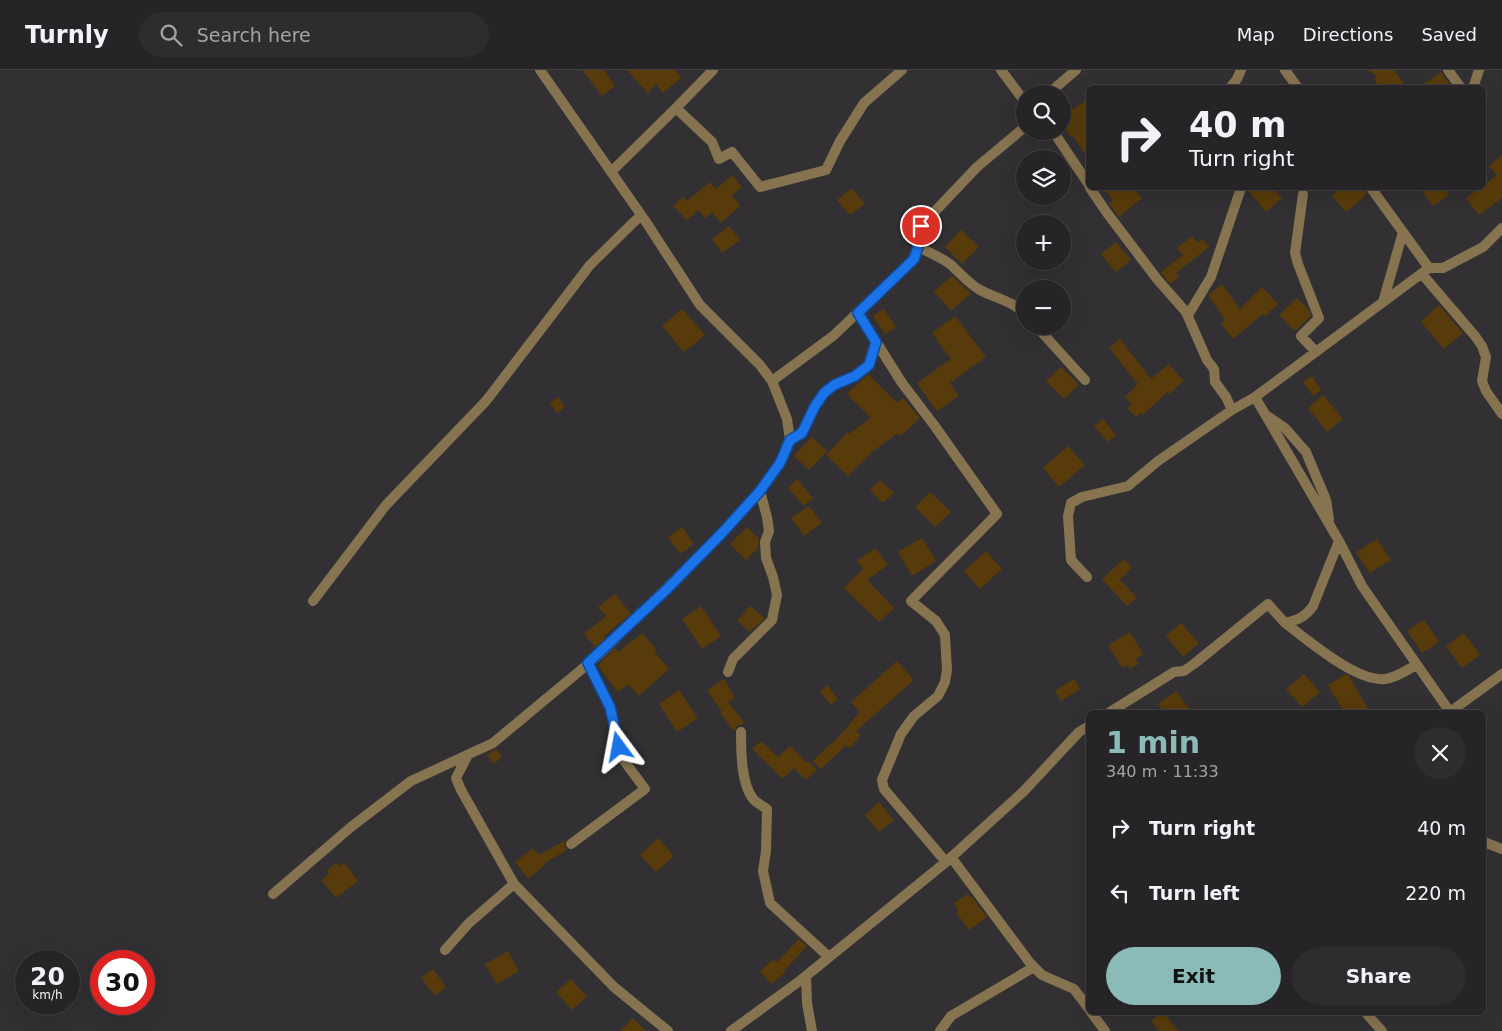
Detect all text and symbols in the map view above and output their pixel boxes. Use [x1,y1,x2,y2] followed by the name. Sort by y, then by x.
[139,12,489,57] search box
[25,21,109,49] text: Turnly
[157,21,185,49] icon: search
[197,24,311,46] text: Search here
[1237,24,1275,45] text: Map
[1303,24,1393,45] text: Directions
[1421,24,1477,45] text: Saved
[1016,85,1071,335] map controls
[1016,85,1071,140] button: search
[1106,105,1171,170] icon: right
[1189,105,1286,145] text: 40 m
[1189,146,1294,171] text: Turn right
[1016,150,1071,205] button: layers
[900,205,942,247] pin
[907,212,935,240] icon: arrive
[1016,215,1071,270] button: +
[1016,280,1071,335] button: −
[592,720,644,772] position arrow
[1106,725,1200,760] text: 1 min
[1414,727,1466,779] button: close
[1106,762,1219,781] text: 340 m · 11:33
[1106,814,1134,842] icon: right
[1149,817,1255,839] text: Turn right
[1417,817,1466,839] text: 40 m
[1106,879,1134,907] icon: left
[1149,882,1240,904] text: Turn left
[1405,882,1466,904] text: 220 m
[1106,947,1281,1005] button: Exit
[1291,947,1466,1005] button: Share
[90,950,155,1015] speed limit sign: 30
[30,962,65,991] text: 20
[32,988,63,1002] text: km/h

